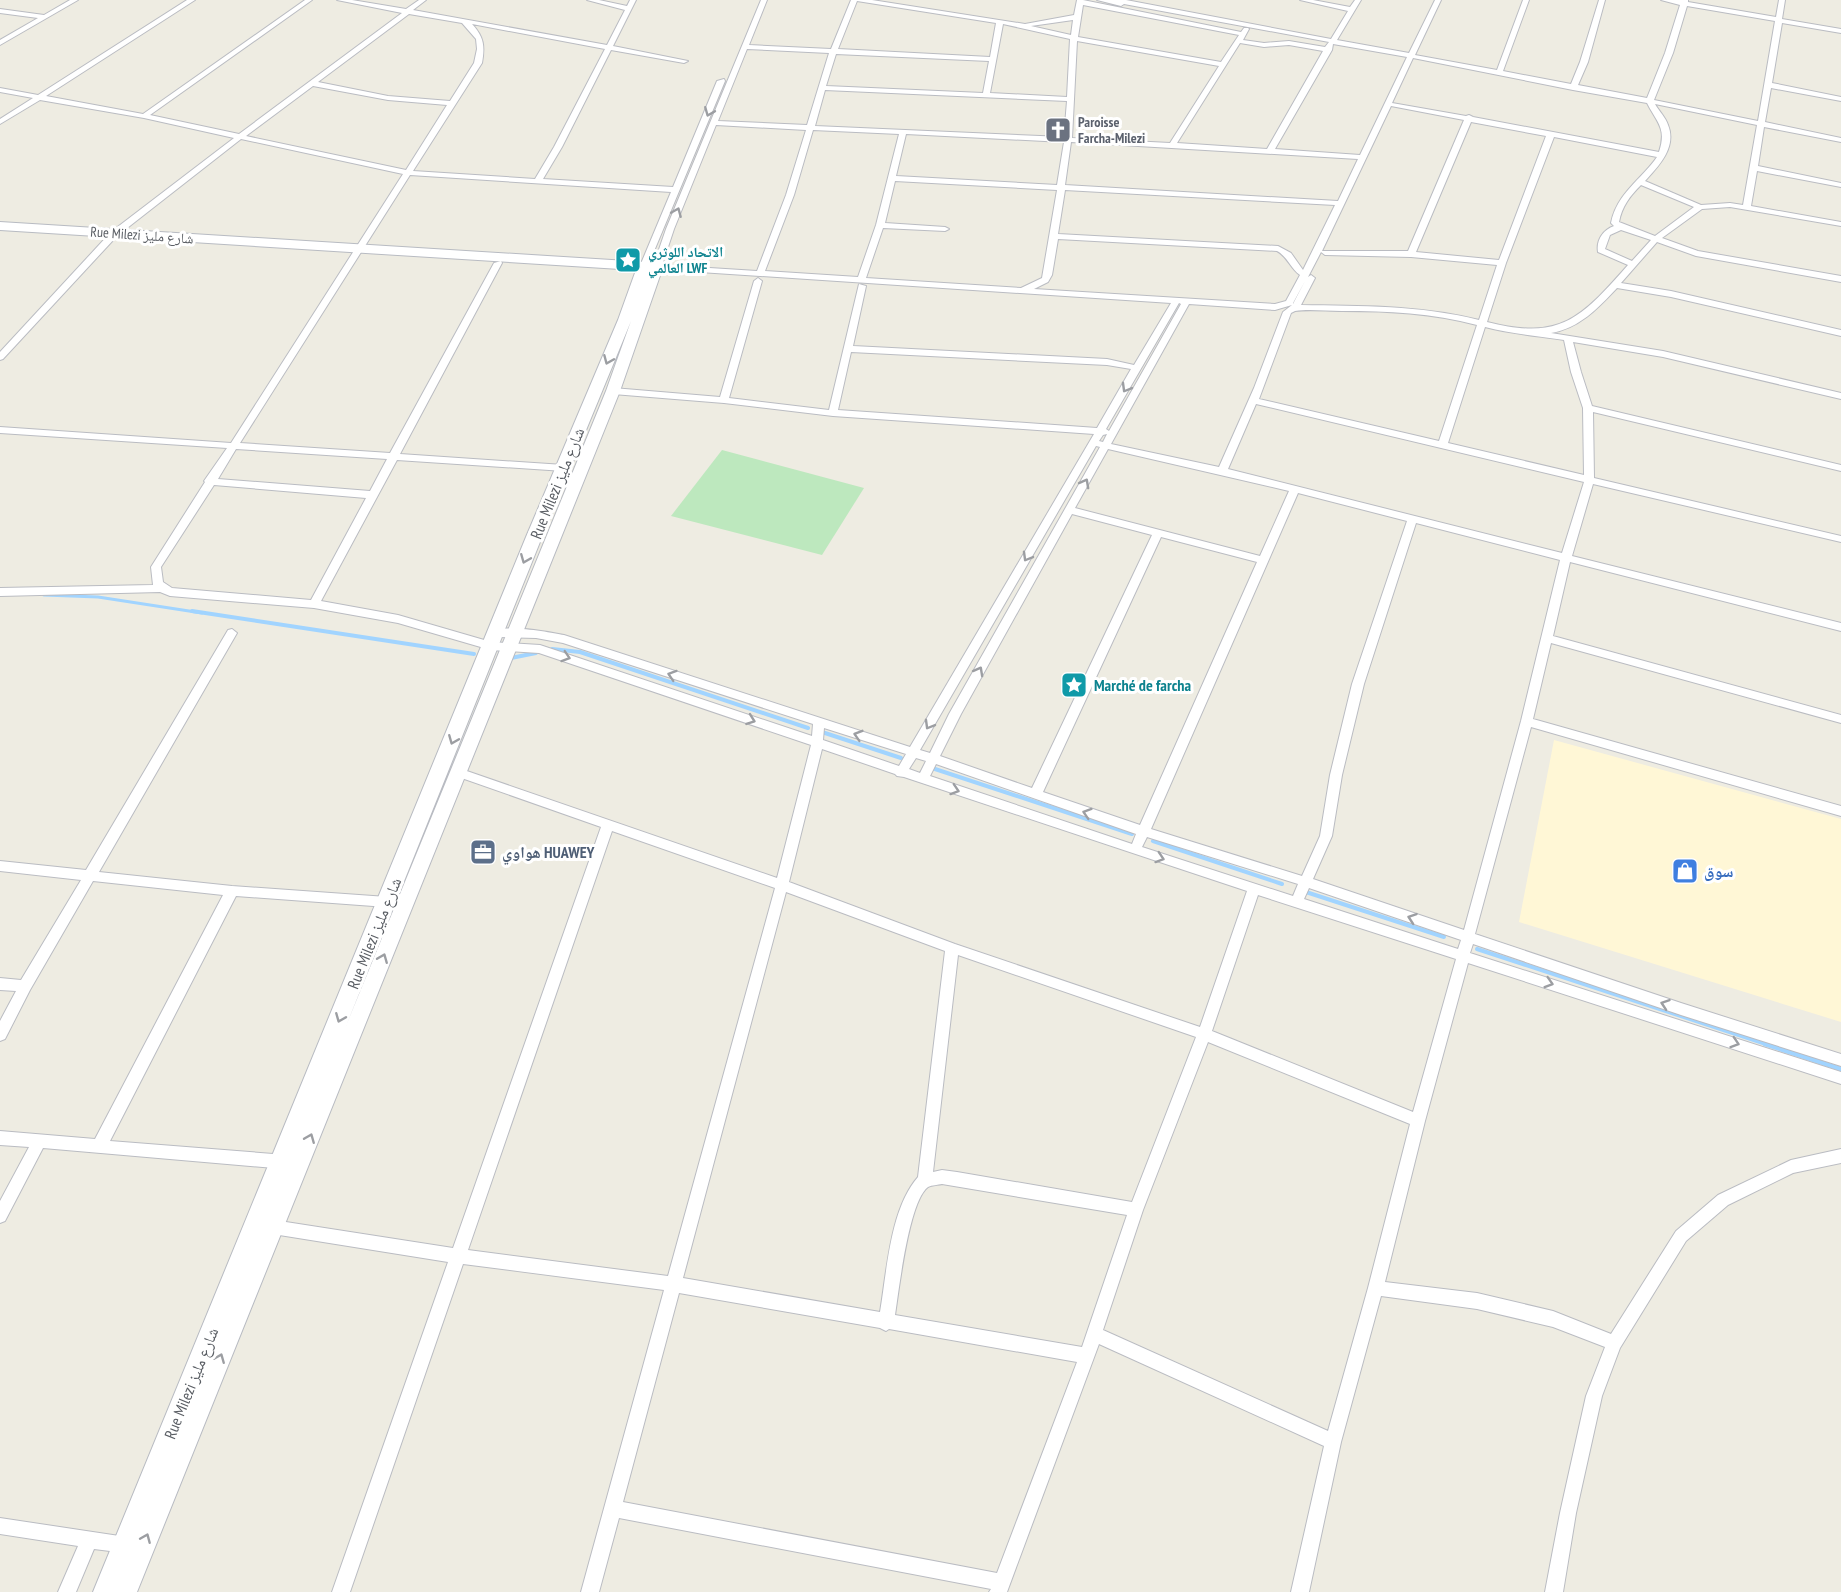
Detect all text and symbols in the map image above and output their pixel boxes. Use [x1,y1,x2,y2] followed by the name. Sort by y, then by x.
[704,106,716,117] one-way arrow
[1078,113,1145,147] place label: Paroisse Farcha-Milezi
[1043,115,1073,145] church icon: Paroisse Farcha-Milezi
[670,207,682,218] one-way arrow
[90,222,194,249] street label: Rue Milezi شارع مليز
[648,243,723,279] place label: الاتحاد اللوثري العالمي LWF
[613,245,643,275] place icon: الاتحاد اللوثري العالمي LWF
[603,353,615,364] one-way arrow
[1121,382,1133,393] one-way arrow
[526,424,589,542] street label: Rue Milezi شارع مليز
[1078,479,1089,489] one-way arrow
[1023,551,1035,561] one-way arrow
[520,553,532,564] one-way arrow
[560,650,571,662] one-way arrow
[972,667,983,678] one-way arrow
[667,670,678,682] one-way arrow
[1059,670,1089,700] place icon: Marché de farcha
[1094,675,1191,695] place label: Marché de farcha
[745,712,756,725] one-way arrow
[925,719,936,729] one-way arrow
[853,730,864,742] one-way arrow
[448,734,460,745] one-way arrow
[949,783,960,795] one-way arrow
[1082,807,1093,820] one-way arrow
[468,837,498,867] office icon: هواوي HUAWEY
[502,842,595,865] place label: هواوي HUAWEY
[1154,851,1165,863] one-way arrow
[1670,856,1700,886] shop icon: سوق
[1704,861,1733,881] place label: سوق
[343,874,406,992] street label: Rue Milezi شارع مليز
[1407,913,1418,925] one-way arrow
[376,953,389,963] one-way arrow
[1543,976,1554,988] one-way arrow
[1660,998,1671,1011] one-way arrow
[335,1012,347,1023] one-way arrow
[1729,1036,1740,1049] one-way arrow
[303,1134,315,1145] one-way arrow
[160,1324,223,1442] street label: Rue Milezi شارع مليز
[213,1353,225,1364] one-way arrow
[139,1533,151,1544] one-way arrow

